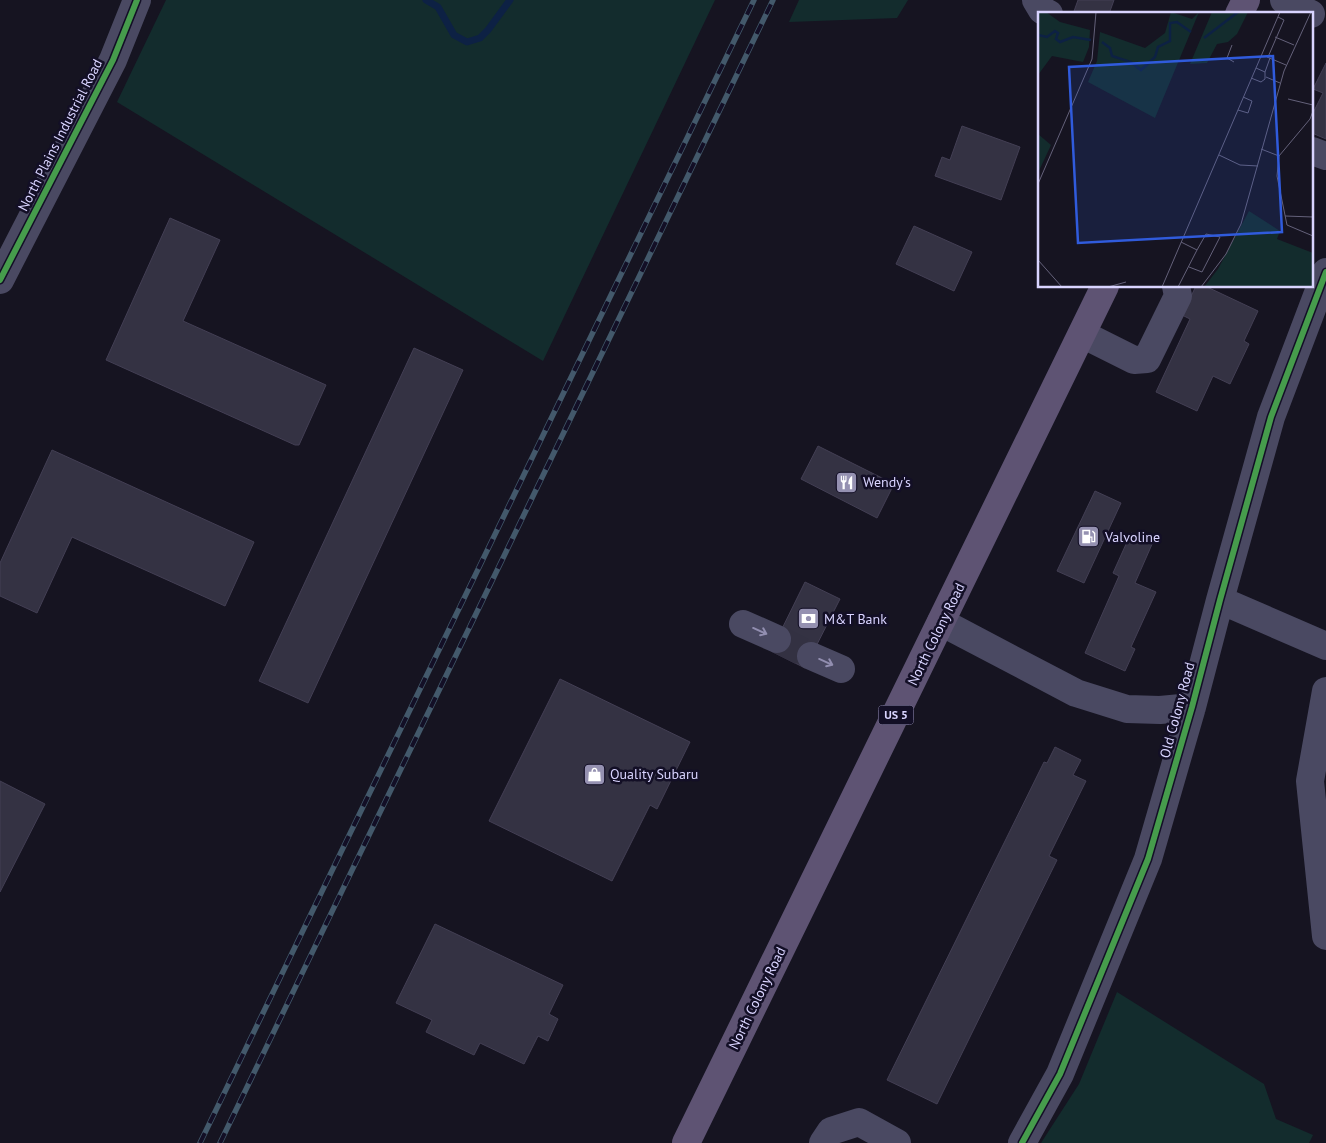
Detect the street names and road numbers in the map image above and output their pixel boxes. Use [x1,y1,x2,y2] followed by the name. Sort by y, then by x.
[14,56,106,214] street label: North Plains Industrial Road
[903,580,969,688] street label: North Colony Road
[1156,660,1198,760] street label: Old Colony Road
[878,706,914,724] road number: US 5
[724,944,790,1052] street label: North Colony Road

